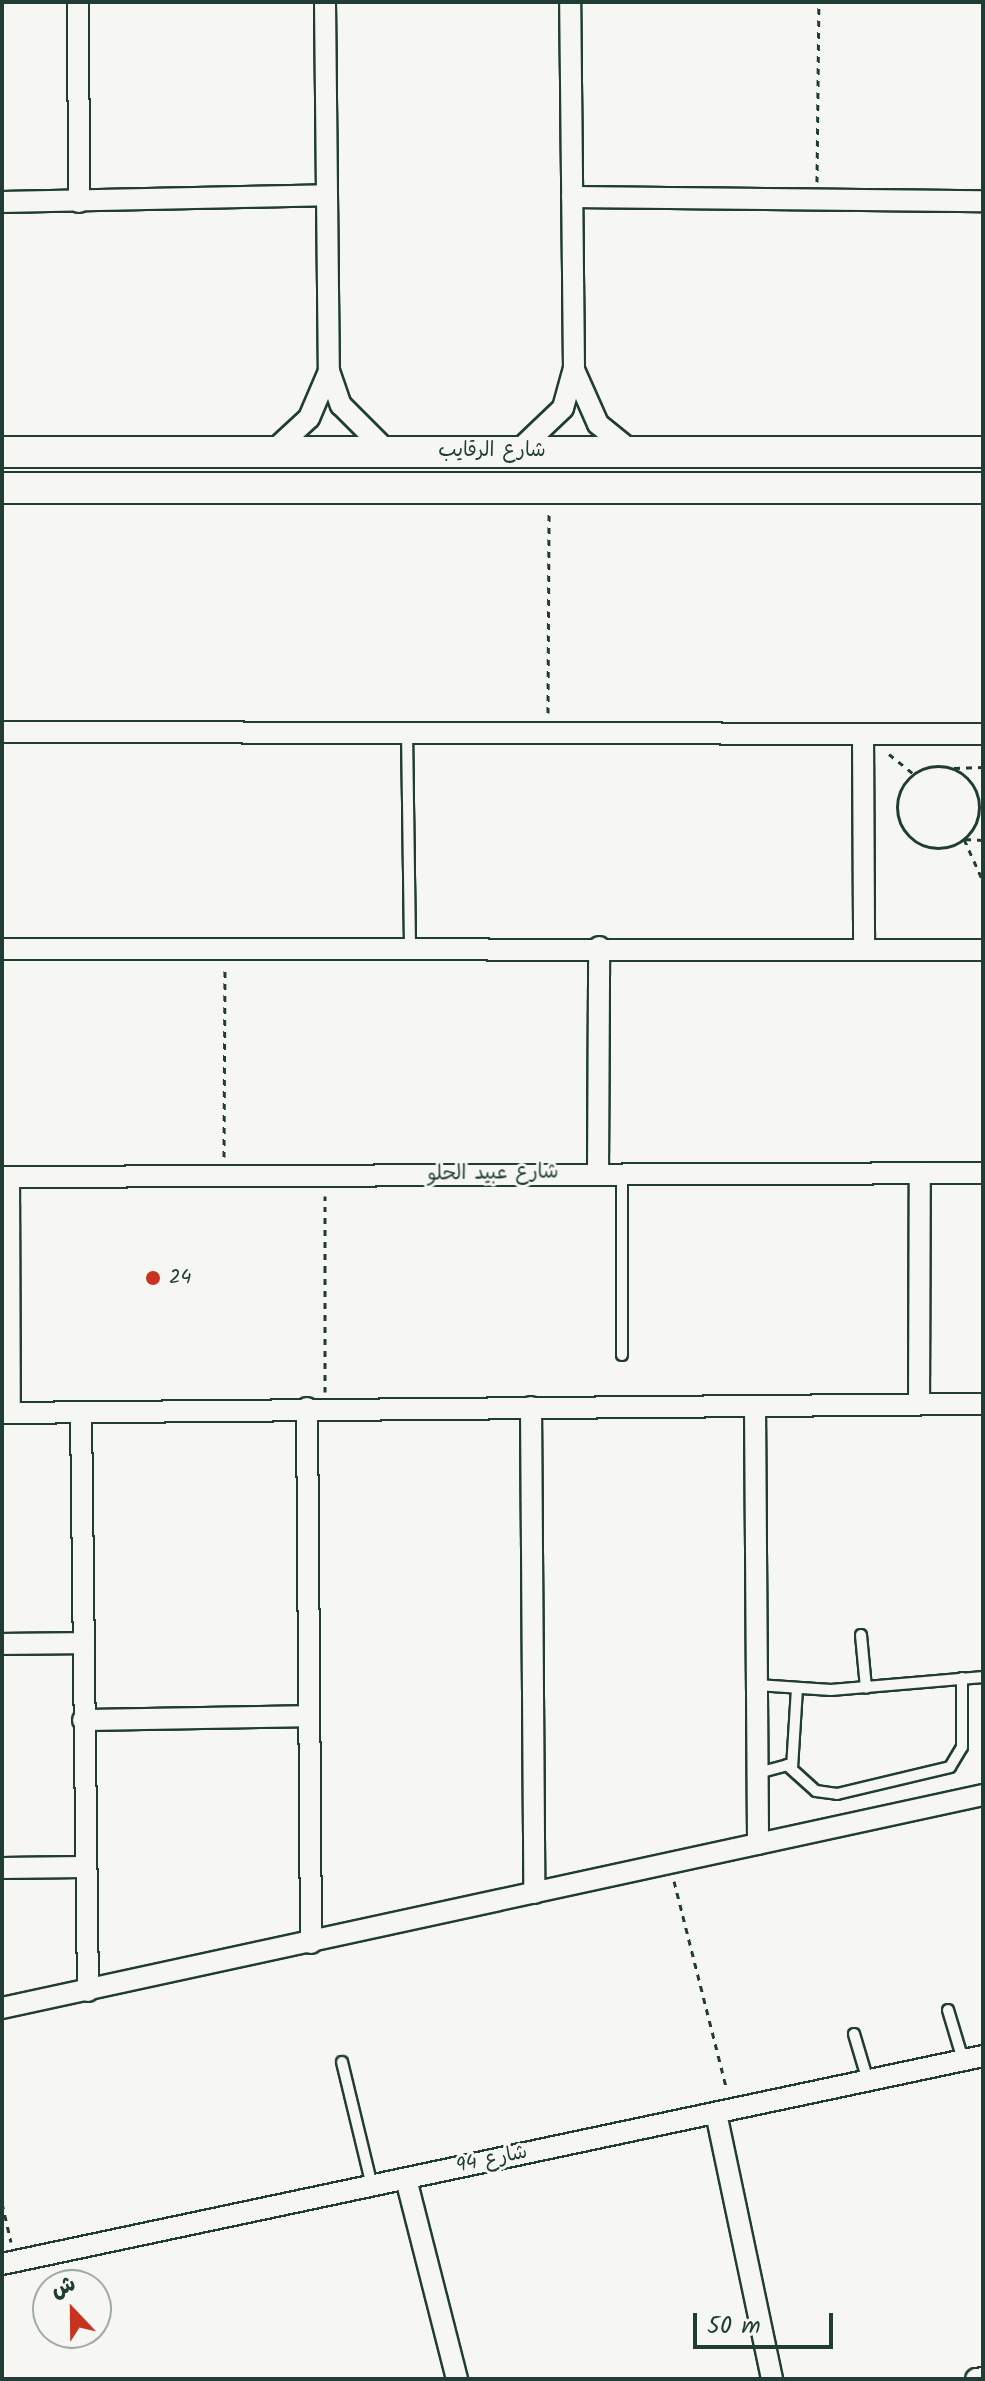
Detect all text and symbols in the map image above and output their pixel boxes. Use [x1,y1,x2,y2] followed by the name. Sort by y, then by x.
[438,439,546,463] street label: شارع الرقايب
[427,1161,559,1187] street label: شارع عبيد الحلو
[169,1266,192,1290] place label: 24
[144,1269,162,1287] marker: 24
[454,2141,530,2179] street label: شارع 94
[46,2267,81,2309] text: ش
[32,2269,112,2349] north arrow
[697,2297,837,2347] scale bar
[707,2307,761,2346] text: 50 m

